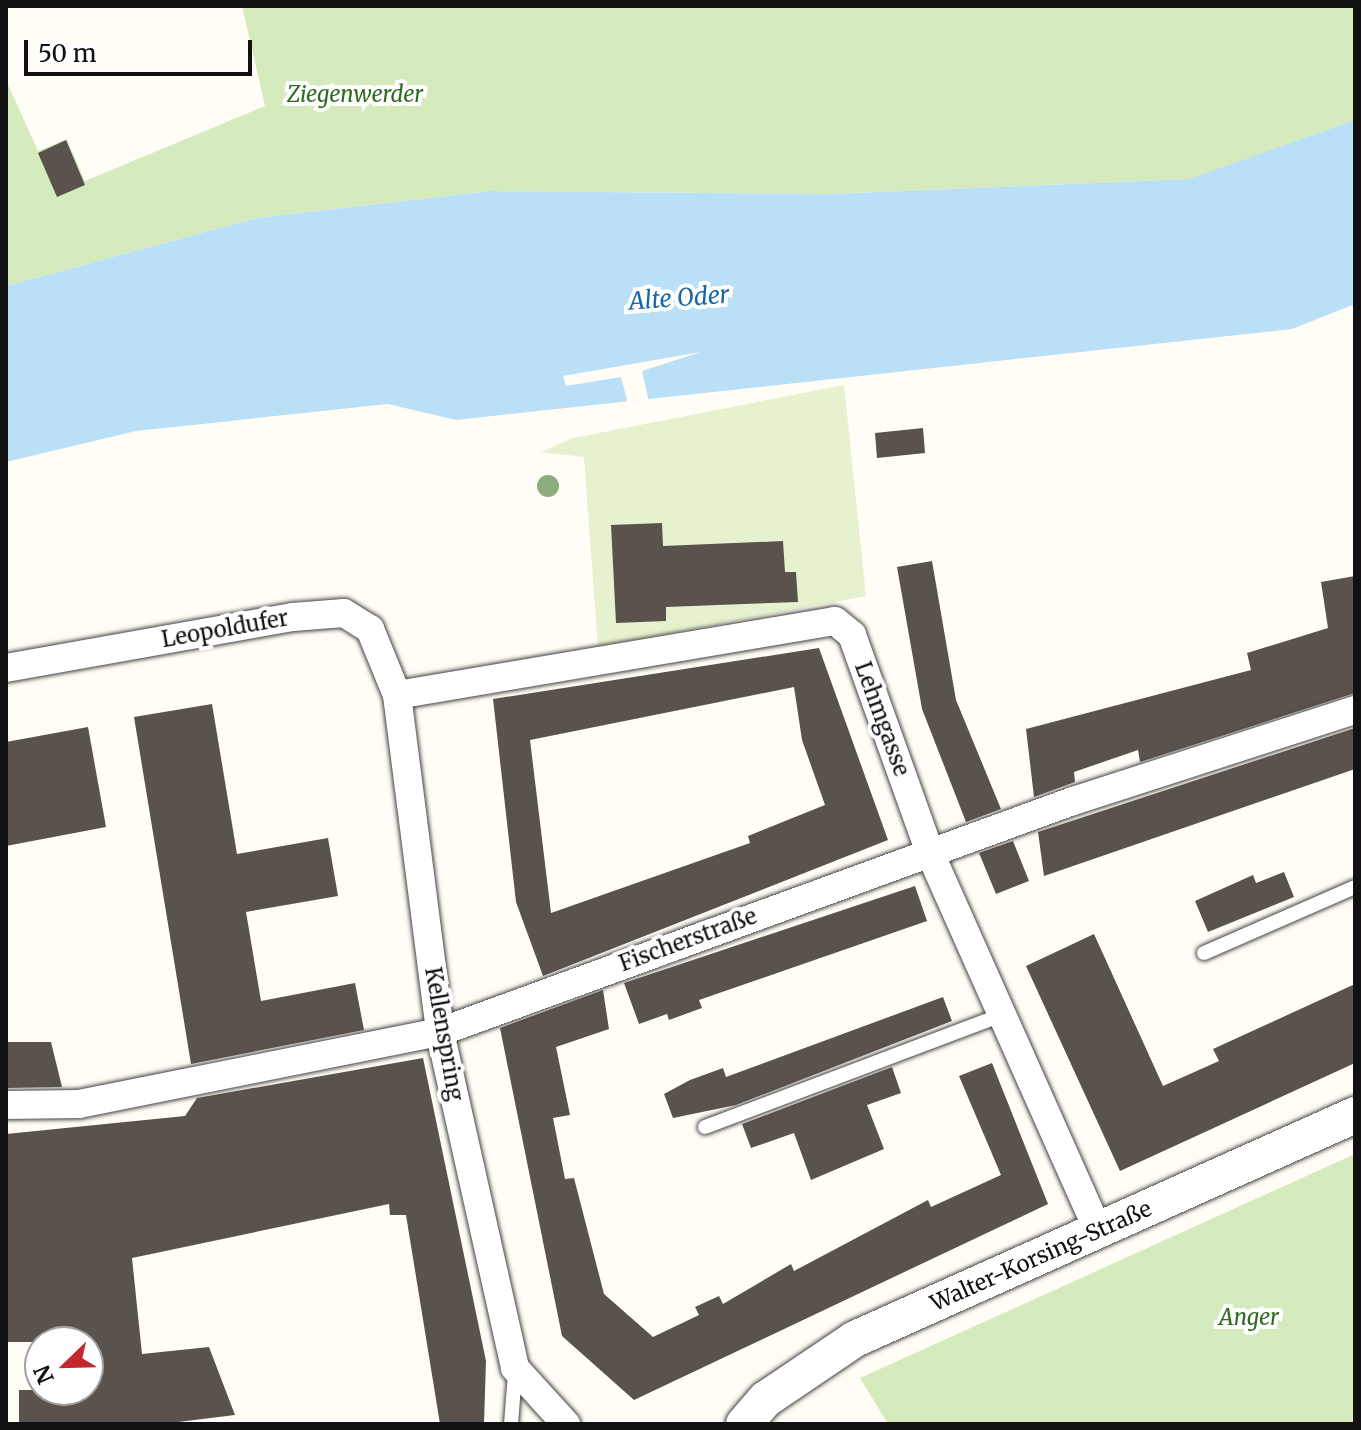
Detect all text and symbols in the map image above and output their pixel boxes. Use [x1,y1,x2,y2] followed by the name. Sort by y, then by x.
[28,24,256,74] scale bar
[38,38,97,69] text: 50 m
[287,82,423,108] park label: Ziegenwerder
[628,280,730,316] water label: Alte Oder
[159,605,291,653] street label: Leopoldufer
[849,658,915,780] street label: Lehmgasse
[616,903,760,977] street label: Fischerstraße
[419,965,469,1103] street label: Kellenspring
[926,1195,1156,1317] street label: Walter-Korsing-Straße
[1219,1305,1279,1331] park label: Anger
[24,1326,104,1406] north arrow
[27,1361,60,1388] text: N

